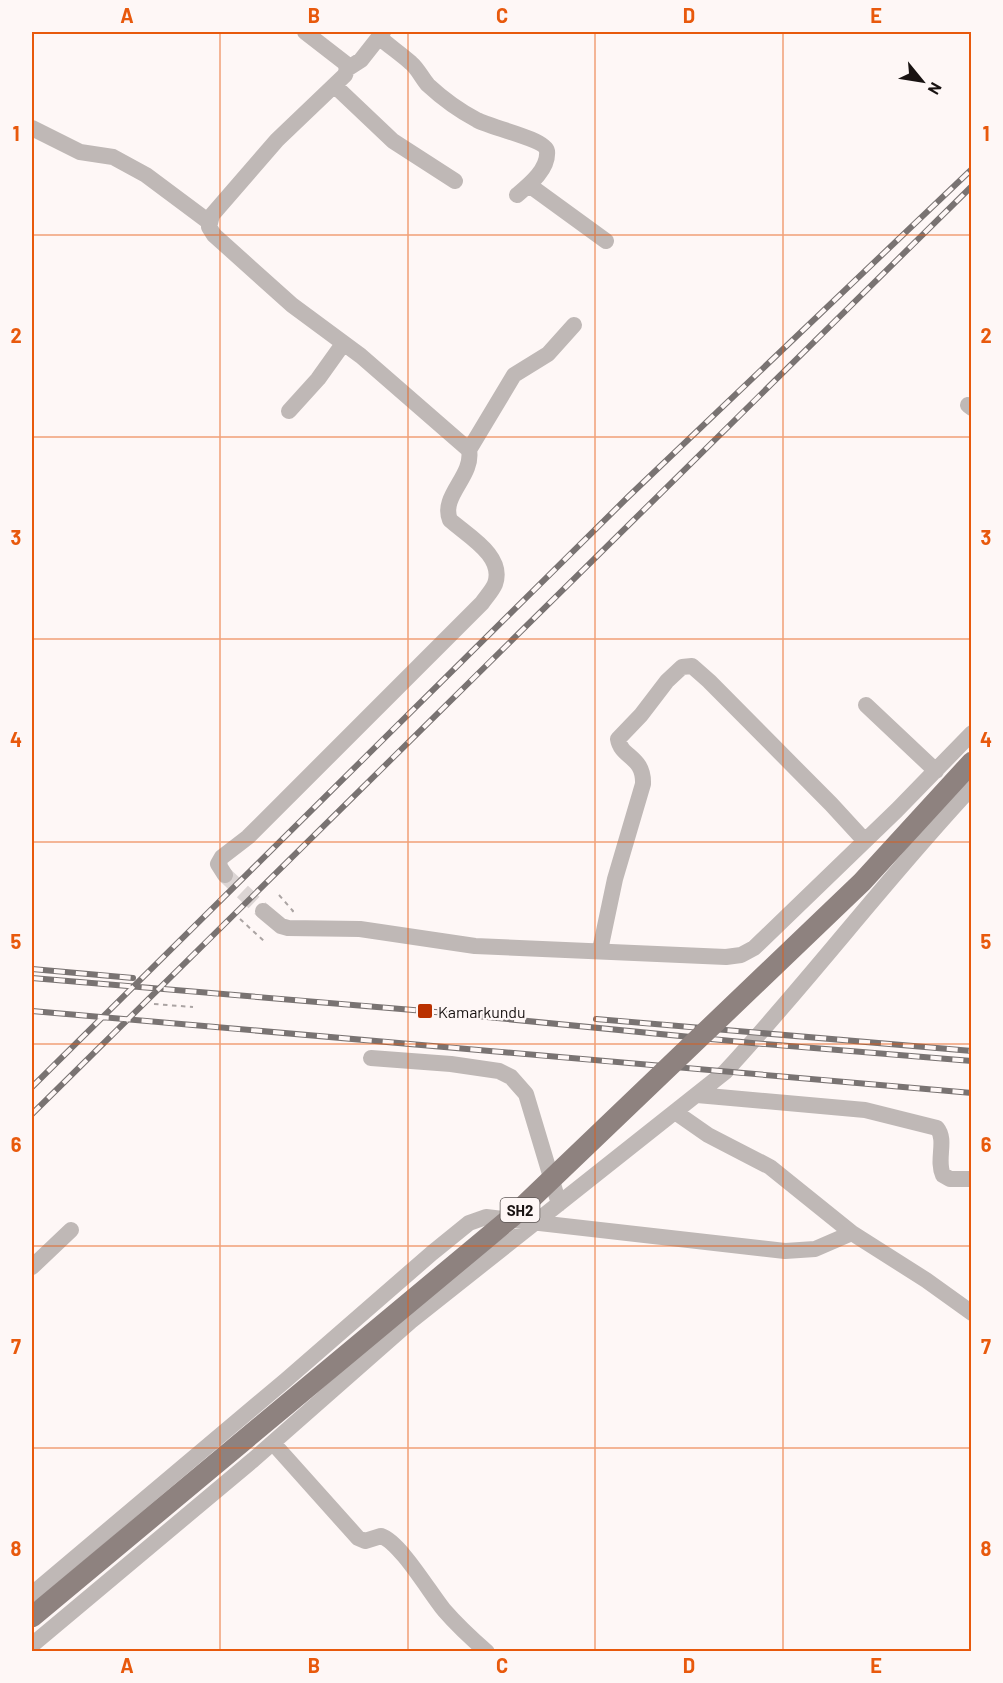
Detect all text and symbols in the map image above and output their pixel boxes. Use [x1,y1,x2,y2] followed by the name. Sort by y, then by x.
[120,3,134,27] text: A
[308,3,320,27] text: B
[496,3,508,27] text: C
[683,3,695,27] text: D
[870,3,882,27] text: E
[892,51,952,111] north arrow
[925,79,946,98] text: N
[12,121,20,145] text: 1
[982,121,990,145] text: 1
[10,323,22,347] text: 2
[980,323,992,347] text: 2
[11,525,21,549] text: 3
[981,525,991,549] text: 3
[10,727,22,751] text: 4
[980,727,992,751] text: 4
[11,929,22,953] text: 5
[981,929,992,953] text: 5
[416,1002,434,1020] marker: Kamarkundu
[438,1002,526,1021] place label: Kamarkundu
[11,1132,22,1156] text: 6
[981,1132,992,1156] text: 6
[500,1198,540,1222] road number: SH2
[11,1334,21,1358] text: 7
[981,1334,991,1358] text: 7
[11,1536,22,1560] text: 8
[981,1536,992,1560] text: 8
[120,1653,134,1677] text: A
[308,1653,320,1677] text: B
[496,1653,508,1677] text: C
[683,1653,695,1677] text: D
[870,1653,882,1677] text: E

